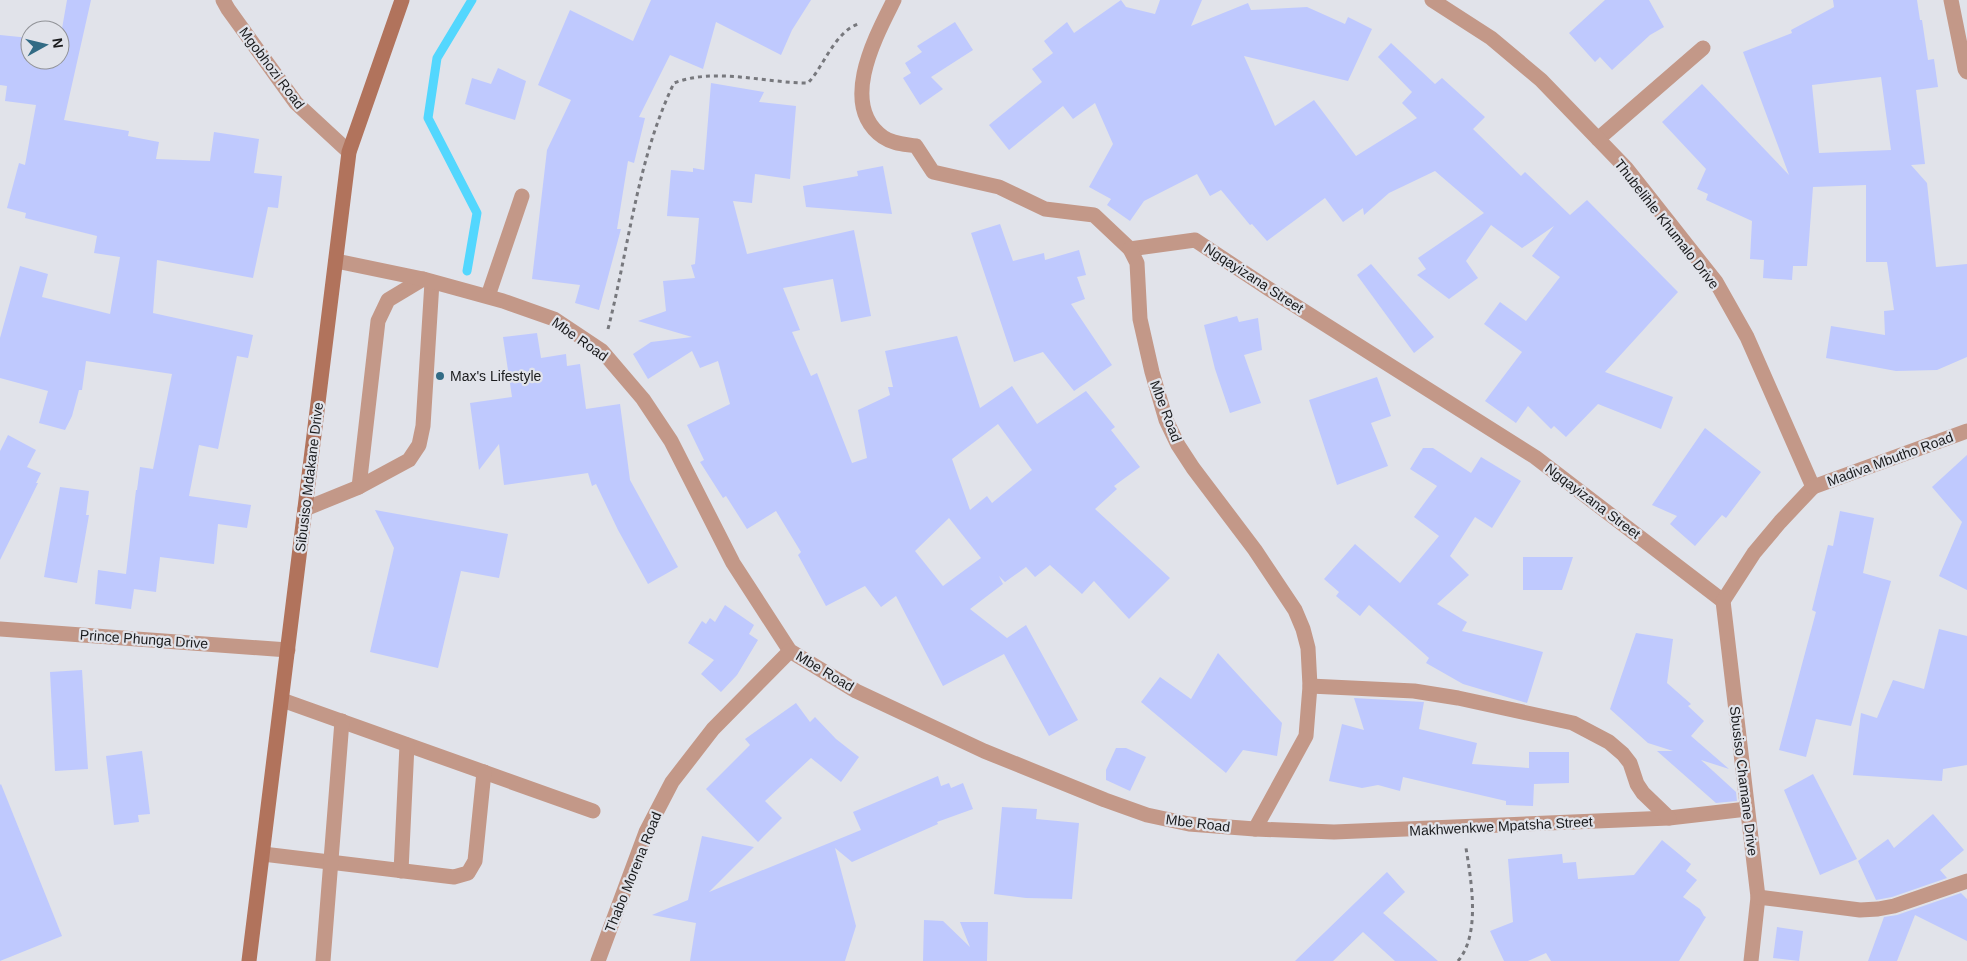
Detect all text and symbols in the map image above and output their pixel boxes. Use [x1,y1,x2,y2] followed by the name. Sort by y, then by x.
[20,20,70,70] north arrow
[236,24,308,112] street label: Mgobhozi Road
[49,37,67,49] text: N
[1611,156,1723,292] street label: Thubelihle Khumalo Drive
[1201,240,1307,316] street label: Ngqayizana Street
[549,314,611,364] street label: Mbe Road
[450,368,542,384] place label: Max's Lifestyle
[434,370,446,382] marker: Max's Lifestyle
[1147,378,1185,444] street label: Mbe Road
[292,401,326,553] street label: Sibusiso Mdakane Drive
[1825,429,1955,489] street label: Madiva Mbutho Road
[1542,460,1644,542] street label: Ngqayizana Street
[79,627,209,651] street label: Prince Phunga Drive
[793,648,857,694] street label: Mbe Road
[1727,705,1761,857] street label: Sbusiso Chamane Drive
[602,809,664,935] street label: Thabo Morena Road
[1165,811,1231,835] street label: Mbe Road
[1409,813,1593,839] street label: Makhwenkwe Mpatsha Street

